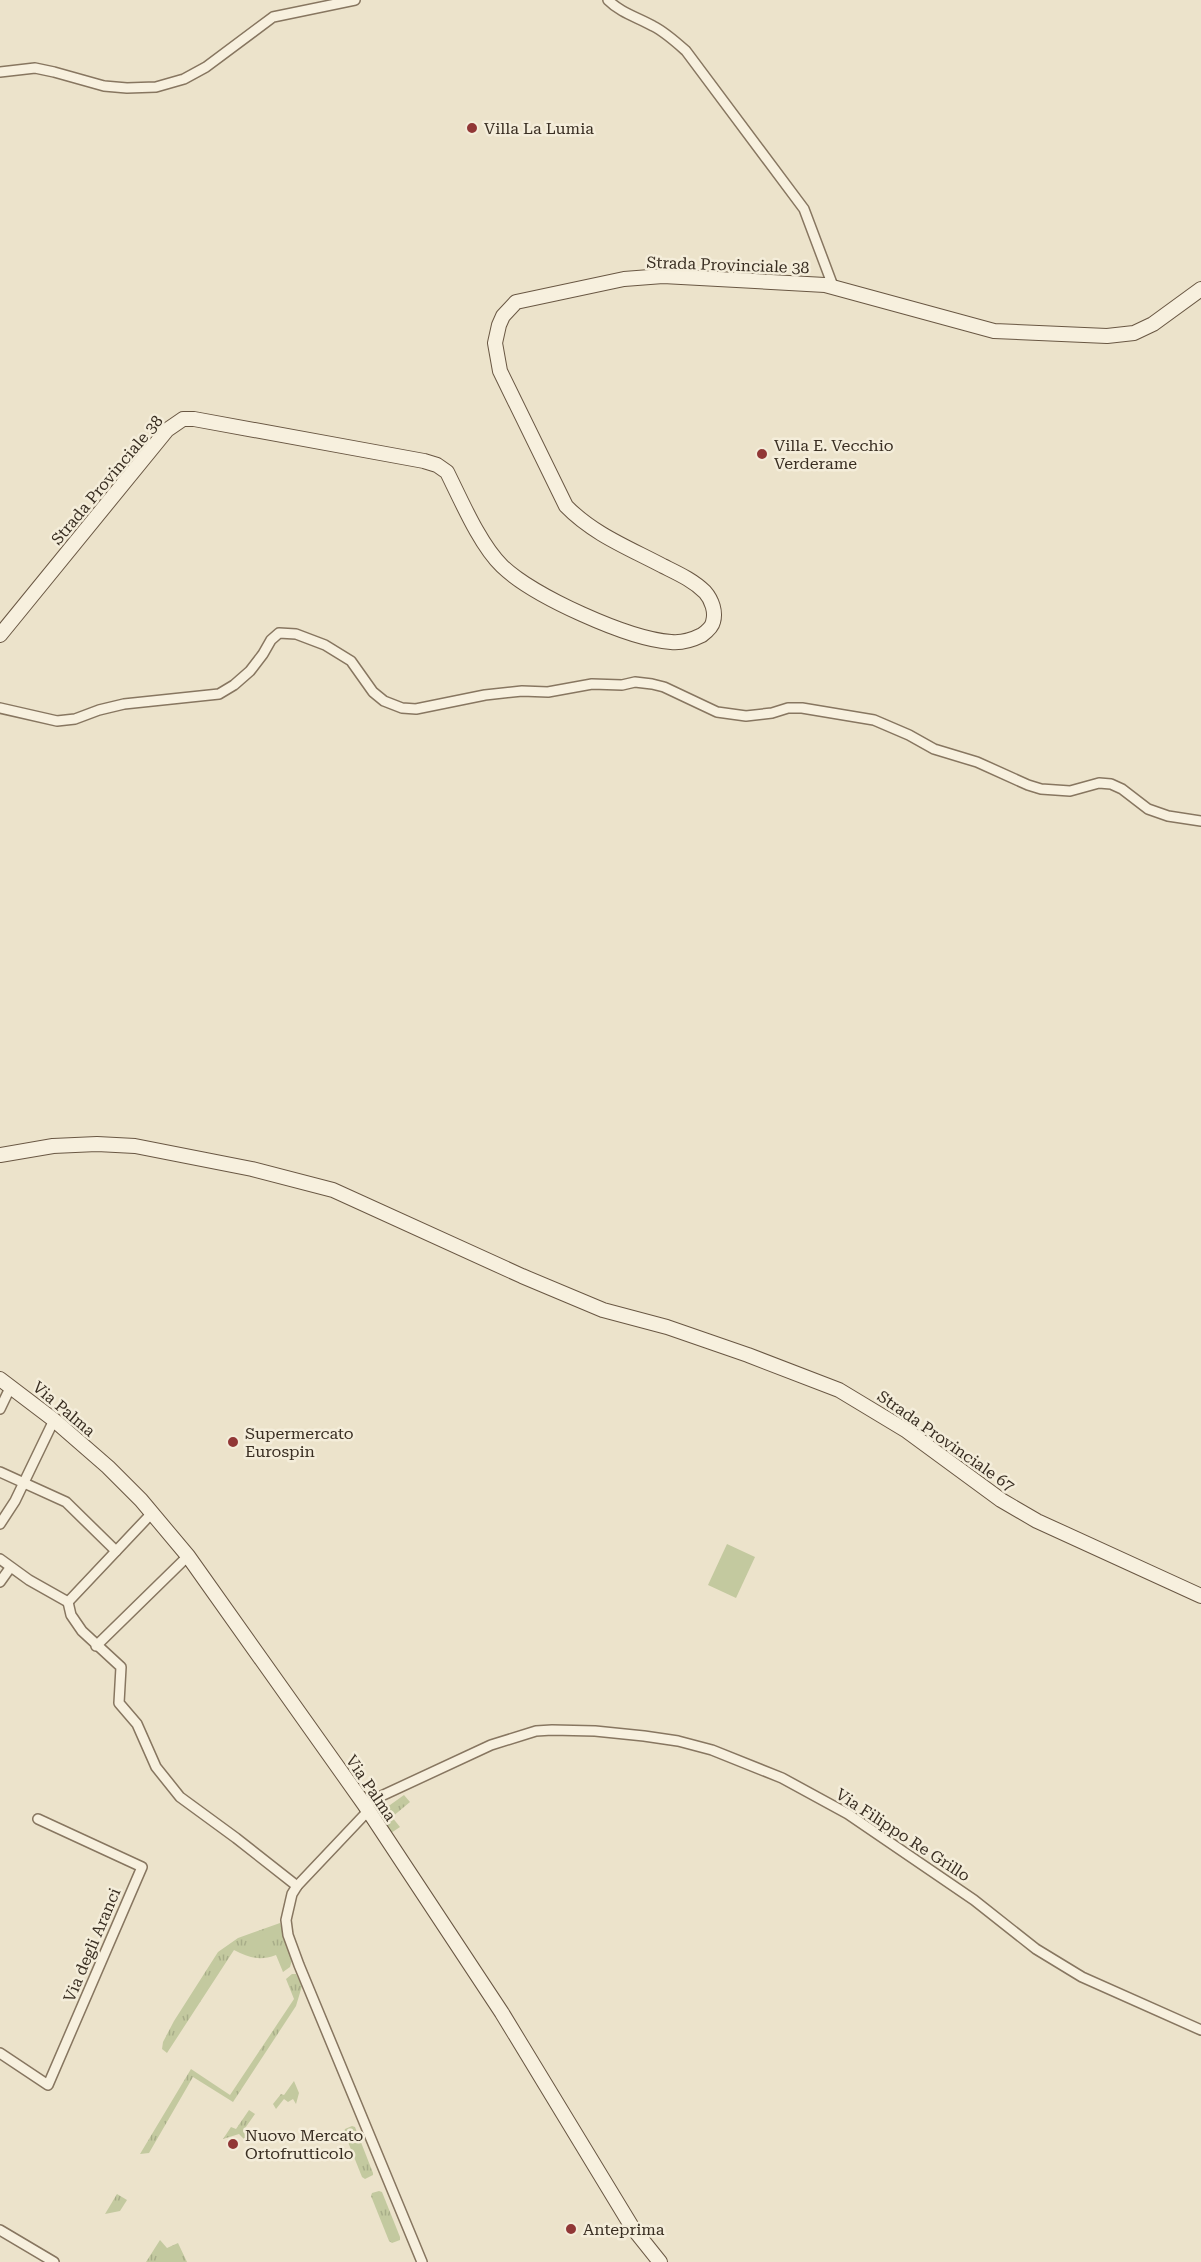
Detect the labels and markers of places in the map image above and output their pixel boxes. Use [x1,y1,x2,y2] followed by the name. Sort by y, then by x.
[484,119,594,138] place label: Villa La Lumia
[465,121,479,135] marker: Villa La Lumia
[774,436,894,473] place label: Villa E. Vecchio Verderame
[755,447,769,461] marker: Villa E. Vecchio Verderame
[245,1424,354,1461] place label: Supermercato Eurospin
[226,1435,240,1449] marker: Supermercato Eurospin
[245,2126,363,2163] place label: Nuovo Mercato Ortofrutticolo
[226,2137,240,2151] marker: Nuovo Mercato Ortofrutticolo
[583,2220,665,2239] place label: Anteprima
[564,2222,578,2236] marker: Anteprima

